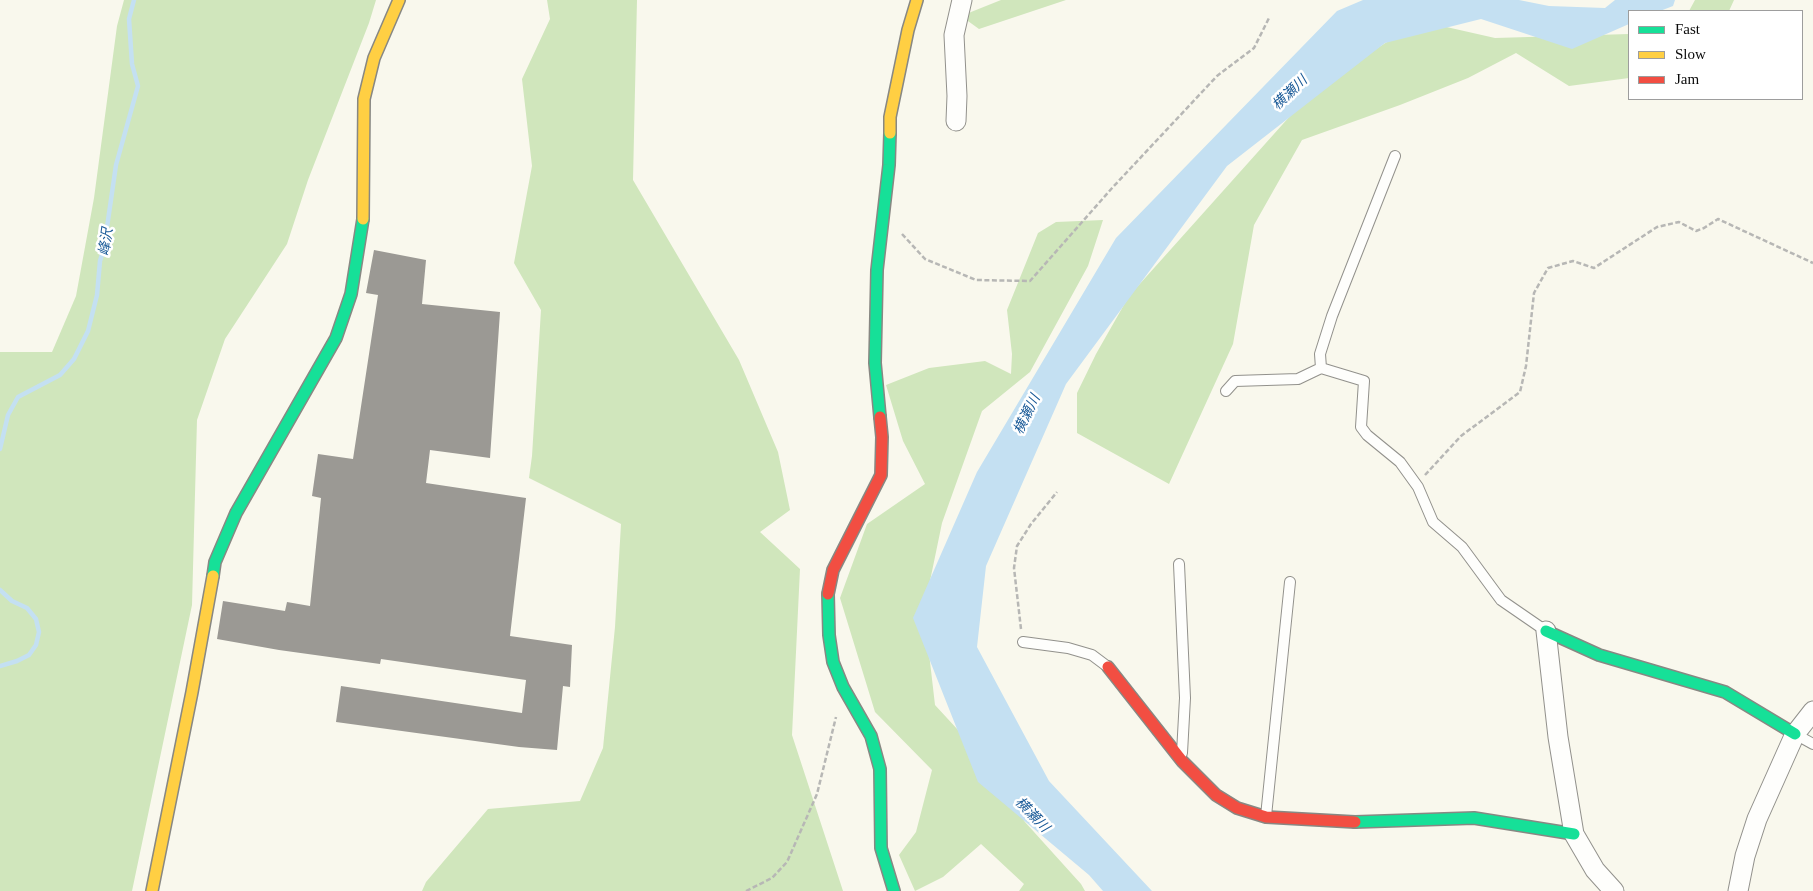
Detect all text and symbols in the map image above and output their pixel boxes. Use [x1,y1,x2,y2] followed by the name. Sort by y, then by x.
[1628,10,1803,100] legend
[1675,21,1700,37] text: Fast
[1675,46,1706,62] text: Slow
[1268,71,1310,113] water label: 横瀬川
[1675,71,1699,87] text: Jam
[95,227,115,257] water label: 峰沢
[1009,391,1043,437] water label: 横瀬川
[1012,793,1054,835] water label: 横瀬川

